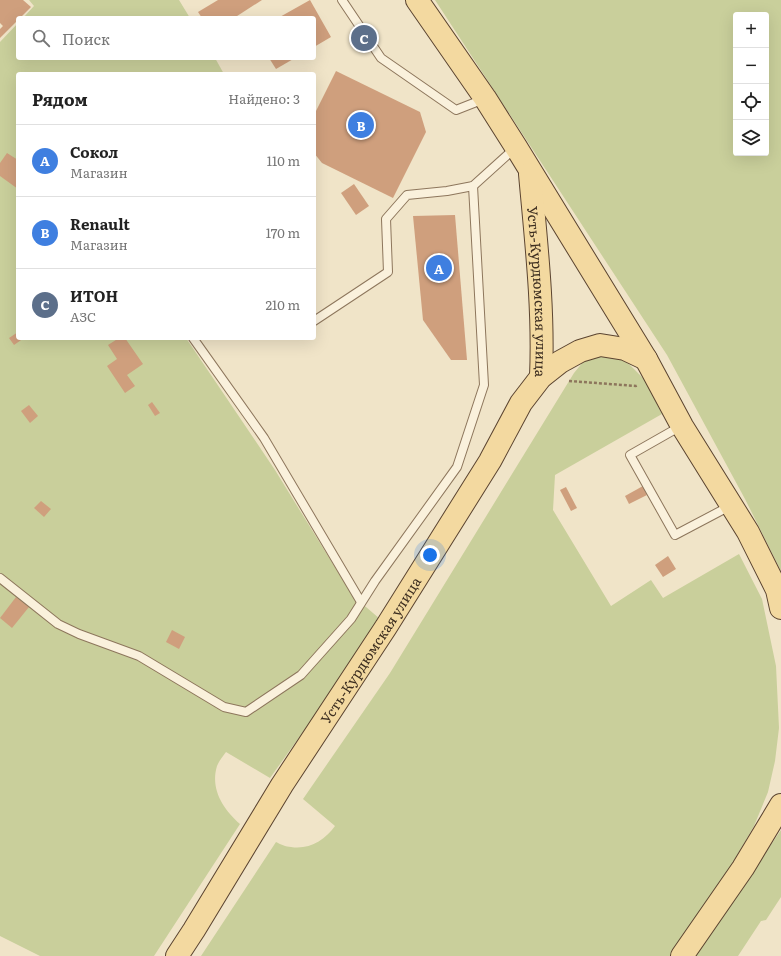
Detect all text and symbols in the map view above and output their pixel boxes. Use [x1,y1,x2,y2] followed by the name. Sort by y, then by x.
[733,12,769,156] map controls
[733,12,769,48] button: +
[16,16,316,60] search box
[351,23,377,53] pin: C
[30,27,52,49] icon: search
[62,27,110,50] text: Поиск
[733,48,769,84] button: −
[733,84,769,120] button: locate
[32,86,88,111] text: Рядом
[228,89,300,108] text: Найдено: 3
[348,110,374,140] pin: B
[733,120,769,156] button: layers
[70,140,118,163] text: Сокол
[40,151,50,170] text: A
[267,151,300,170] text: 110 m
[70,163,128,182] text: Магазин
[523,205,552,378] street label: Усть-Курдюмская улица
[70,212,130,235] text: Renault
[41,223,49,242] text: B
[266,223,300,242] text: 170 m
[70,235,128,254] text: Магазин
[426,253,452,283] pin: A
[70,284,118,307] text: ИТОН
[40,295,50,314] text: C
[265,295,300,314] text: 210 m
[70,307,96,326] text: АЗС
[420,545,440,565] your location
[315,572,425,727] street label: Усть-Курдюмская улица

